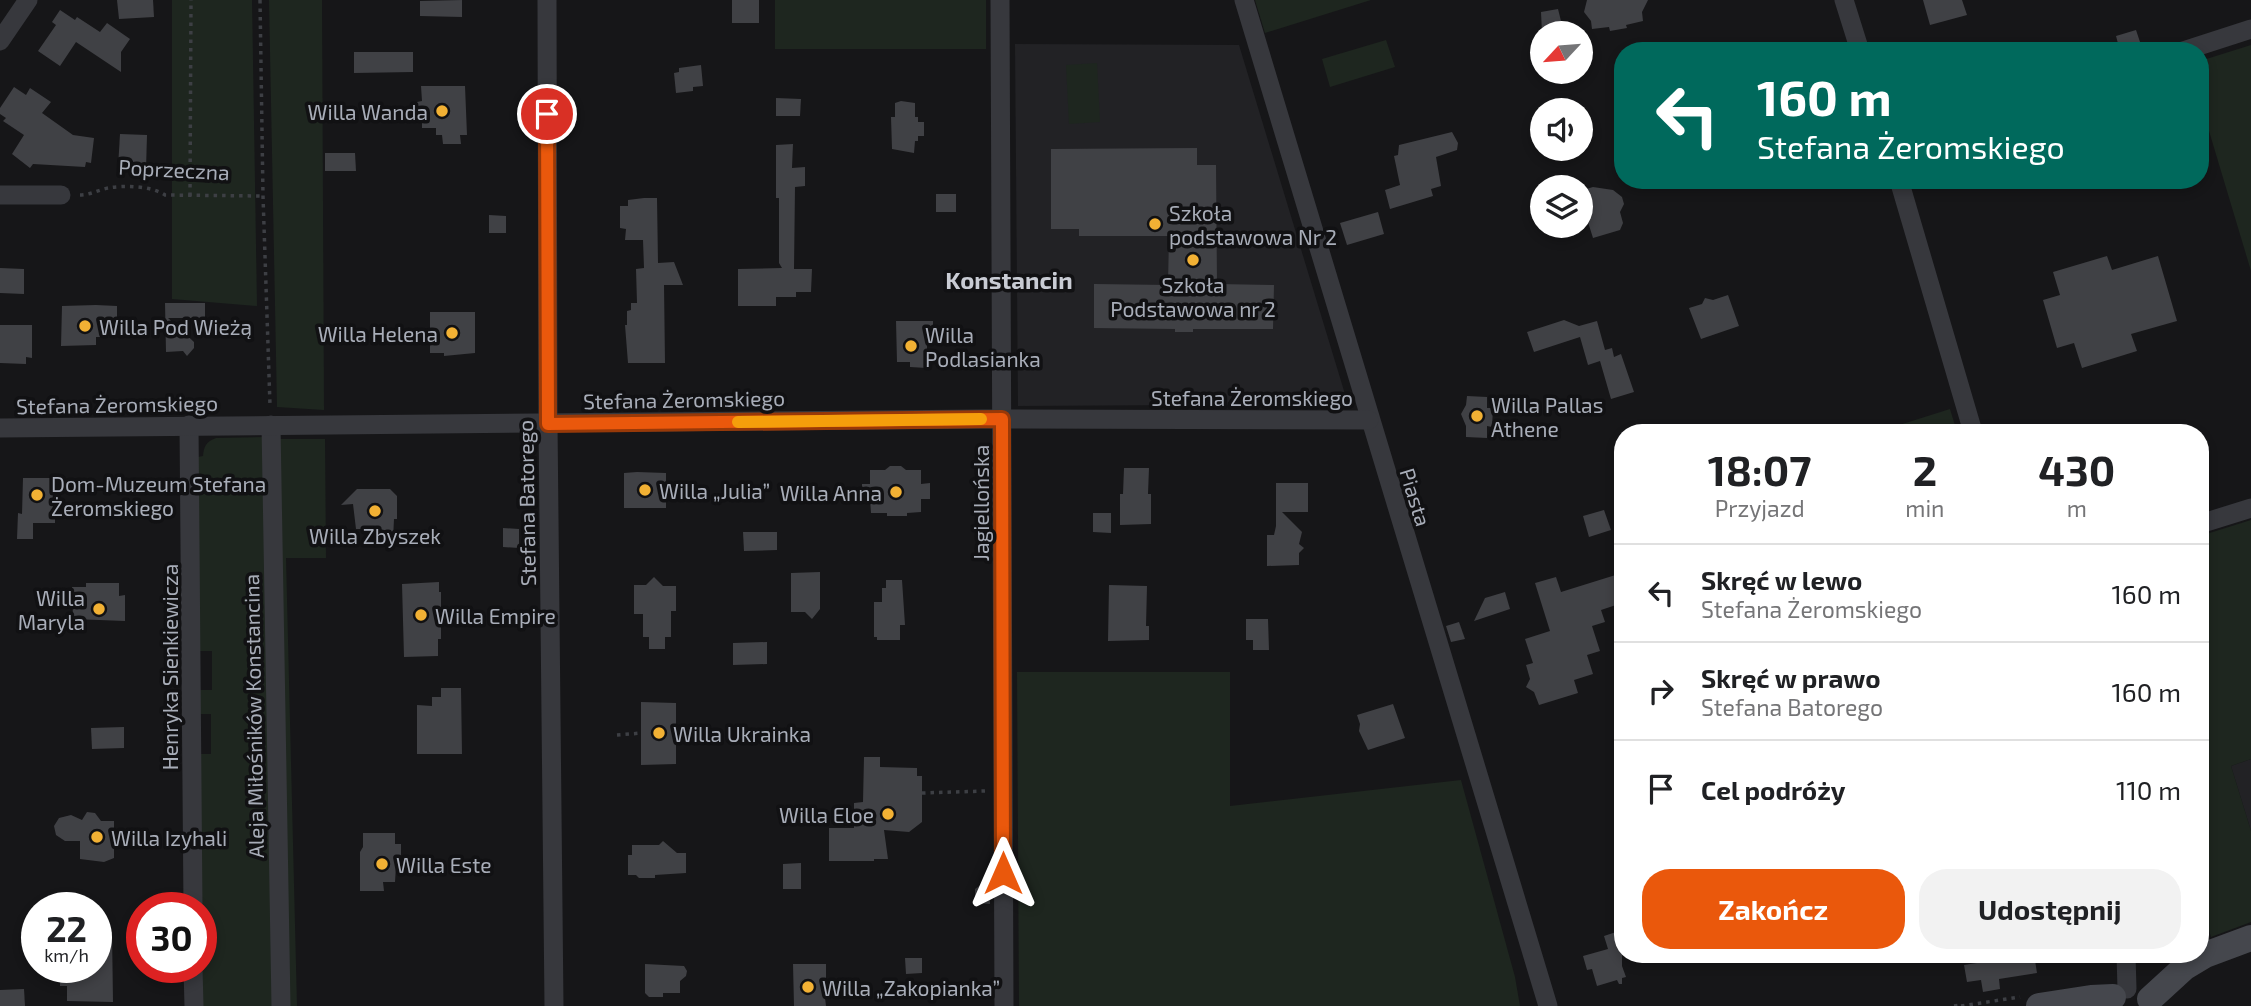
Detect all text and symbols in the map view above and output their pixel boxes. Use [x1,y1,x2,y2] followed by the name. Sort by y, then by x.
[1530,21,1592,84] north arrow
[1530,21,1593,238] map controls
[1757,67,1892,126] text: 160 m
[1642,70,1733,161] icon: left
[517,84,577,144] pin
[528,95,566,133] icon: arrive
[1530,98,1593,161] button: sound
[308,99,428,124] place label: Willa Wanda
[434,103,450,119] marker: Willa Wanda
[1757,127,2065,165] text: Stefana Żeromskiego
[118,154,230,184] street label: Poprzeczna
[1530,175,1593,238] button: layers
[1169,200,1337,249] place label: Szkoła podstawowa Nr 2
[1147,216,1163,232] marker: Szkoła podstawowa Nr 2
[1185,252,1201,268] marker: Szkoła Podstawowa nr 2
[945,265,1073,294] district label: Konstancin
[1110,272,1276,321] place label: Szkoła Podstawowa nr 2
[99,314,252,339] place label: Willa Pod Wieżą
[77,318,93,334] marker: Willa Pod Wieżą
[318,321,438,346] place label: Willa Helena
[925,322,1041,371] place label: Willa Podlasianka
[444,325,460,341] marker: Willa Helena
[903,338,919,354] marker: Willa Podlasianka
[583,385,785,413] street label: Stefana Żeromskiego
[1151,385,1353,410] street label: Stefana Żeromskiego
[16,390,218,418] street label: Stefana Żeromskiego
[1491,392,1603,441] place label: Willa Pallas Athene
[1469,408,1485,424] marker: Willa Pallas Athene
[512,420,540,586] street label: Stefana Batorego
[1708,444,1812,494] text: 18:07
[1913,444,1937,494] text: 2
[2038,444,2115,494] text: 430
[968,445,993,561] street label: Jagiellońska
[1395,465,1437,529] street label: Piasta
[51,471,266,520] place label: Dom-Muzeum Stefana Żeromskiego
[659,478,770,503] place label: Willa „Julia”
[780,480,882,505] place label: Willa Anna
[637,482,653,498] marker: Willa „Julia”
[888,484,904,500] marker: Willa Anna
[29,487,45,503] marker: Dom-Muzeum Stefana Żeromskiego
[1715,494,1805,522] text: Przyjazd
[1905,494,1944,522] text: min
[2067,494,2087,522] text: m
[367,503,383,519] marker: Willa Zbyszek
[309,523,441,548] place label: Willa Zbyszek
[157,564,182,770] street label: Henryka Sienkiewicza
[1701,564,1862,595] text: Skręć w lewo
[238,574,269,858] street label: Aleja Miłośników Konstancina
[1642,574,1680,612] icon: left
[2112,578,2181,609] text: 160 m
[18,585,85,634] place label: Willa Maryla
[1701,595,1922,623] text: Stefana Żeromskiego
[91,601,107,617] marker: Willa Maryla
[435,603,556,628] place label: Willa Empire
[413,607,429,623] marker: Willa Empire
[1701,662,1881,693] text: Skręć w prawo
[1642,672,1680,710] icon: right
[2112,676,2181,707] text: 160 m
[1701,693,1883,721] text: Stefana Batorego
[673,721,811,746] place label: Willa Ukrainka
[651,725,667,741] marker: Willa Ukrainka
[1642,770,1680,808] icon: arrive
[1701,774,1846,805] text: Cel podróży
[2116,774,2181,805] text: 110 m
[779,802,874,827] place label: Willa Eloe
[880,806,896,822] marker: Willa Eloe
[111,825,227,850] place label: Willa Izyhali
[89,829,105,845] marker: Willa Izyhali
[966,836,1040,910] position arrow
[396,852,492,877] place label: Willa Este
[374,856,390,872] marker: Willa Este
[1642,869,1905,949] button: Zakończ
[1919,869,2181,949] button: Udostępnij
[126,892,217,983] speed limit sign: 30
[46,907,87,949] text: 22
[44,944,89,966] text: km/h
[822,975,1000,1000] place label: Willa „Zakopianka”
[800,979,816,995] marker: Willa „Zakopianka”

